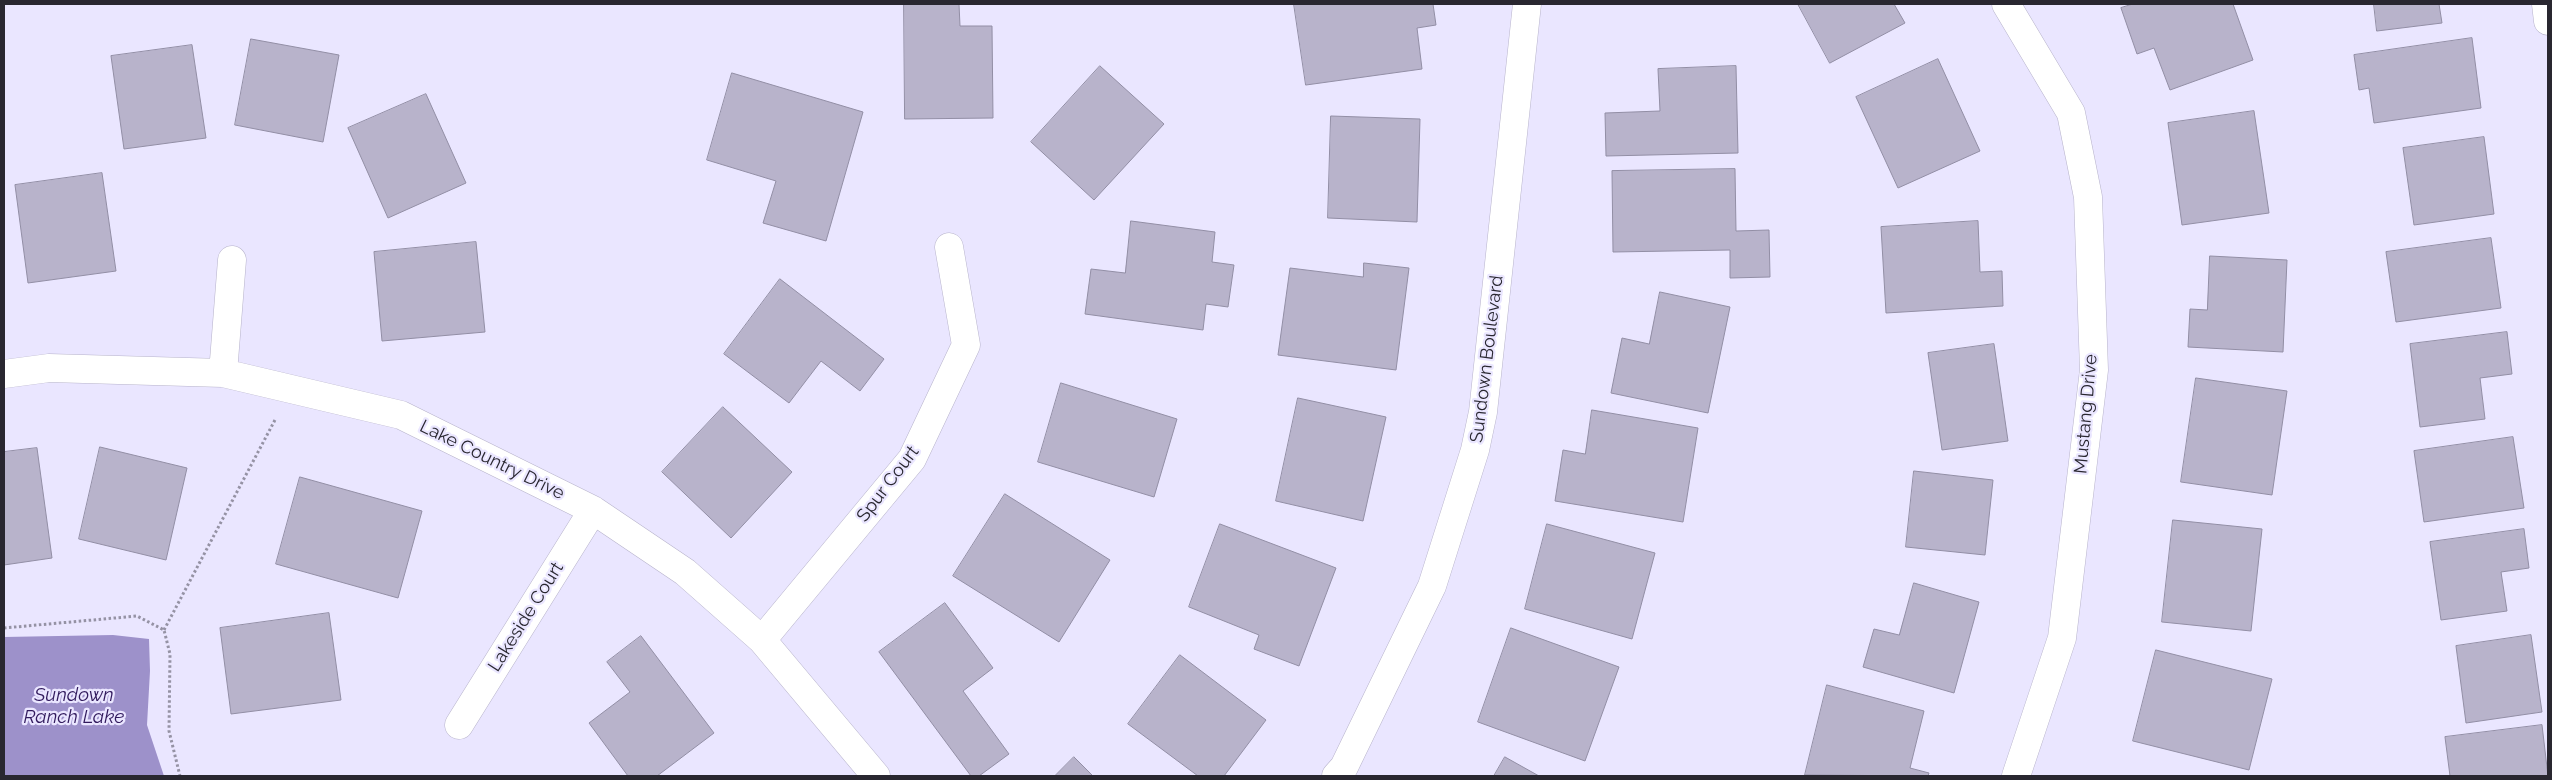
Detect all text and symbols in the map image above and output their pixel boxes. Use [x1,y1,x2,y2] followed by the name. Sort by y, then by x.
[1466,274,1508,444] street label: Sundown Boulevard
[2070,353,2102,475] street label: Mustang Drive
[416,416,568,504] street label: Lake Country Drive
[852,442,924,526] street label: Spur Court
[484,558,568,676] street label: Lakeside Court
[24,684,124,728] water label: Sundown Ranch Lake

